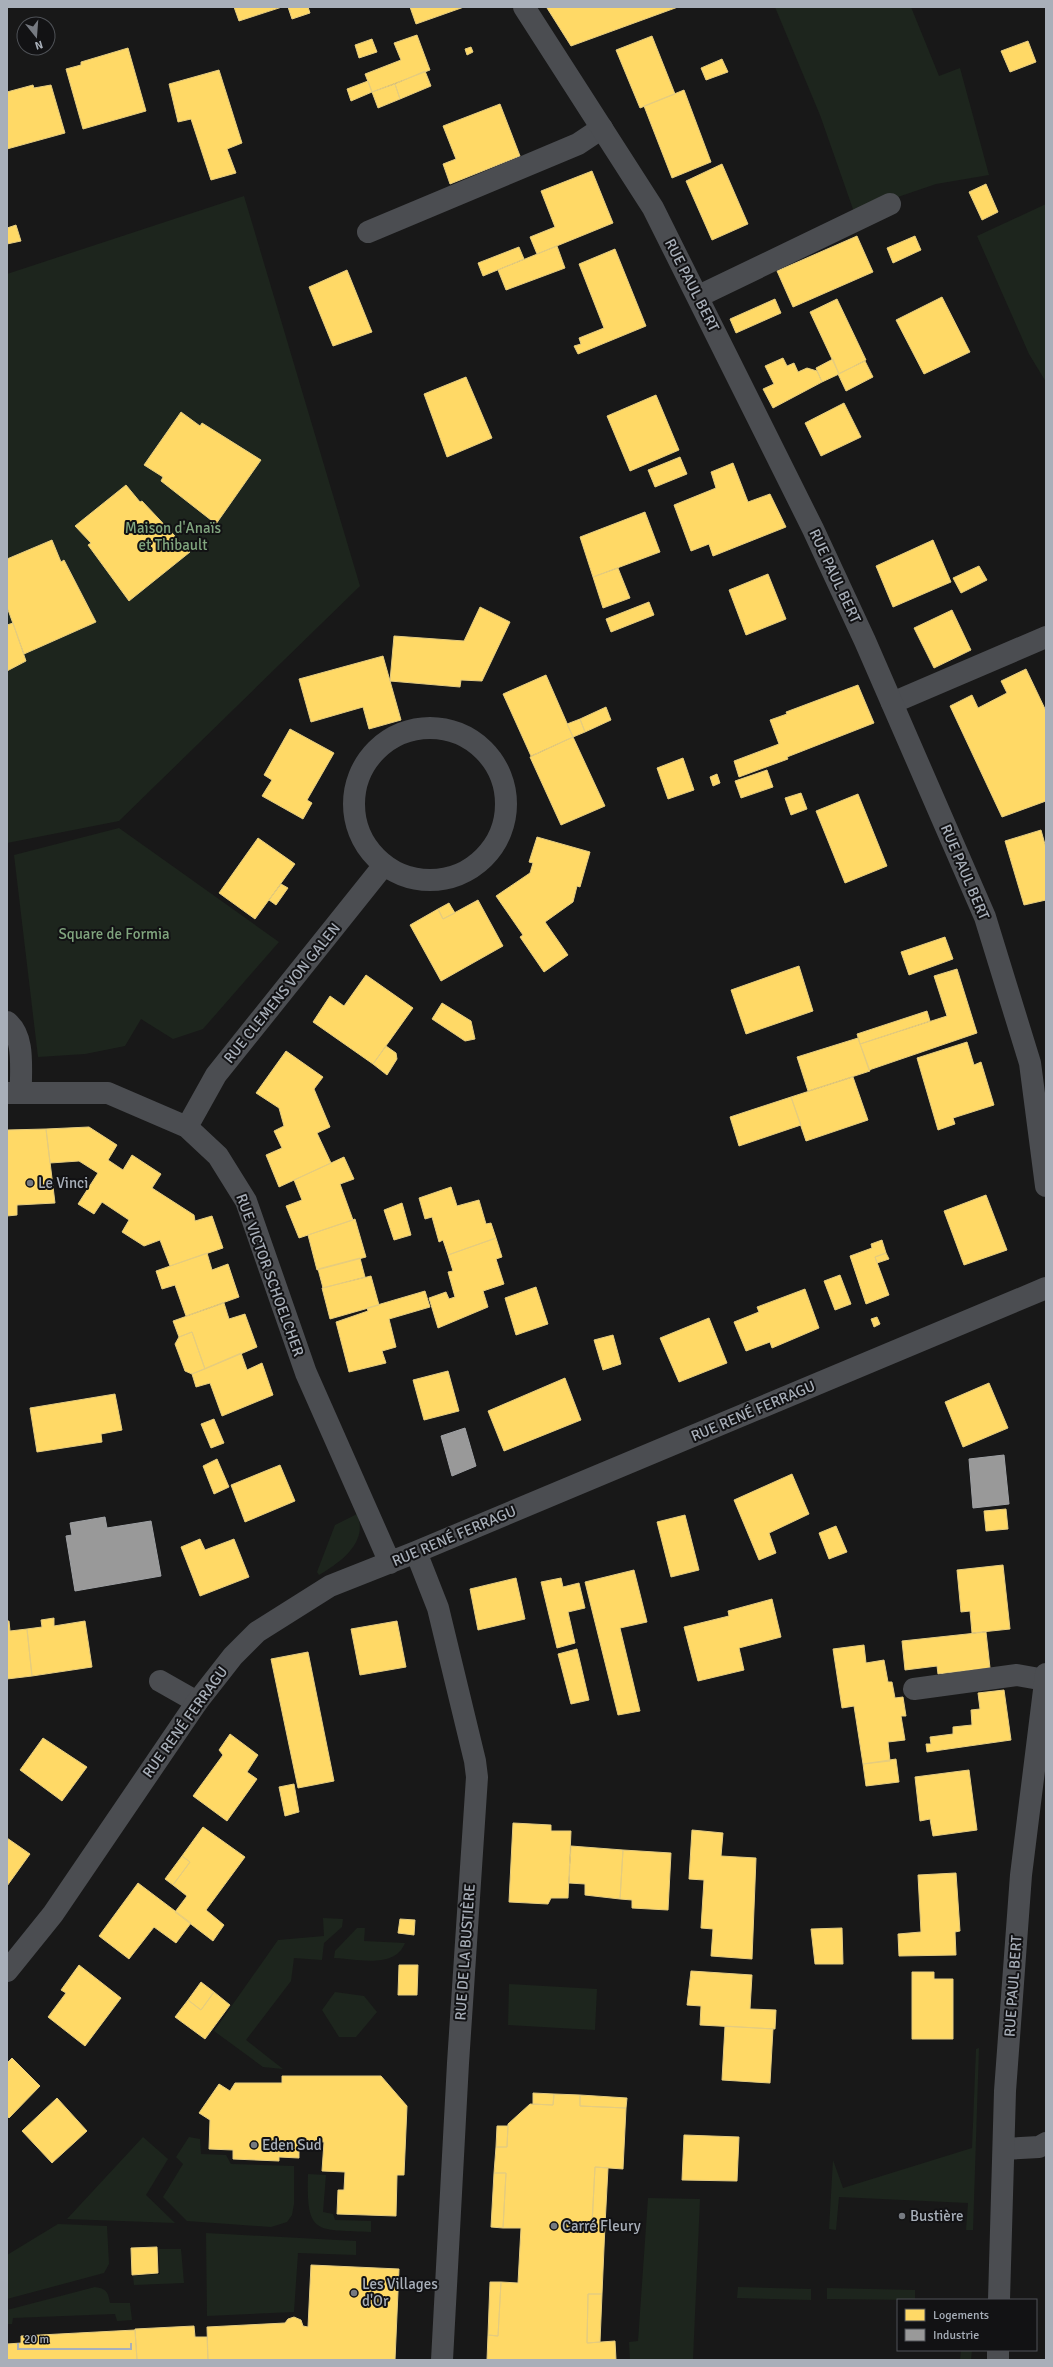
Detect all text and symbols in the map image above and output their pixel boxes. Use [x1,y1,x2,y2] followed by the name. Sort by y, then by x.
[16,16,56,56] north arrow
[33,38,44,52] text: N
[661,236,723,335] street label: RUE PAUL BERT
[125,519,222,554] park label: Maison d'Anaïs et Thibault
[805,526,865,627] street label: RUE PAUL BERT
[937,822,993,923] street label: RUE PAUL BERT
[220,919,344,1067] street label: RUE CLEMENS VON GALEN
[58,925,170,943] park label: Square de Formia
[38,1174,88,1192] place label: Le Vinci
[25,1178,35,1188] marker: Le Vinci
[232,1191,308,1359] street label: RUE VICTOR SCHOELCHER
[688,1376,818,1445] street label: RUE RENÉ FERRAGU
[389,1501,519,1570] street label: RUE RENÉ FERRAGU
[138,1662,231,1781] street label: RUE RENÉ FERRAGU
[450,1883,479,2021] street label: RUE DE LA BUSTIÈRE
[1000,1934,1026,2037] street label: RUE PAUL BERT
[262,2136,322,2154] place label: Eden Sud
[249,2140,259,2150] marker: Eden Sud
[910,2207,964,2225] place label: Bustière
[897,2211,907,2221] marker: Bustière
[562,2217,641,2235] place label: Carré Fleury
[549,2221,559,2231] marker: Carré Fleury
[362,2275,438,2310] place label: Les Villages d'Or
[349,2288,359,2298] marker: Les Villages d'Or
[897,2299,1037,2351] legend
[933,2308,989,2323] text: Logements
[18,2325,131,2351] scale bar
[933,2328,979,2343] text: Industrie
[24,2332,49,2347] text: 20 m

